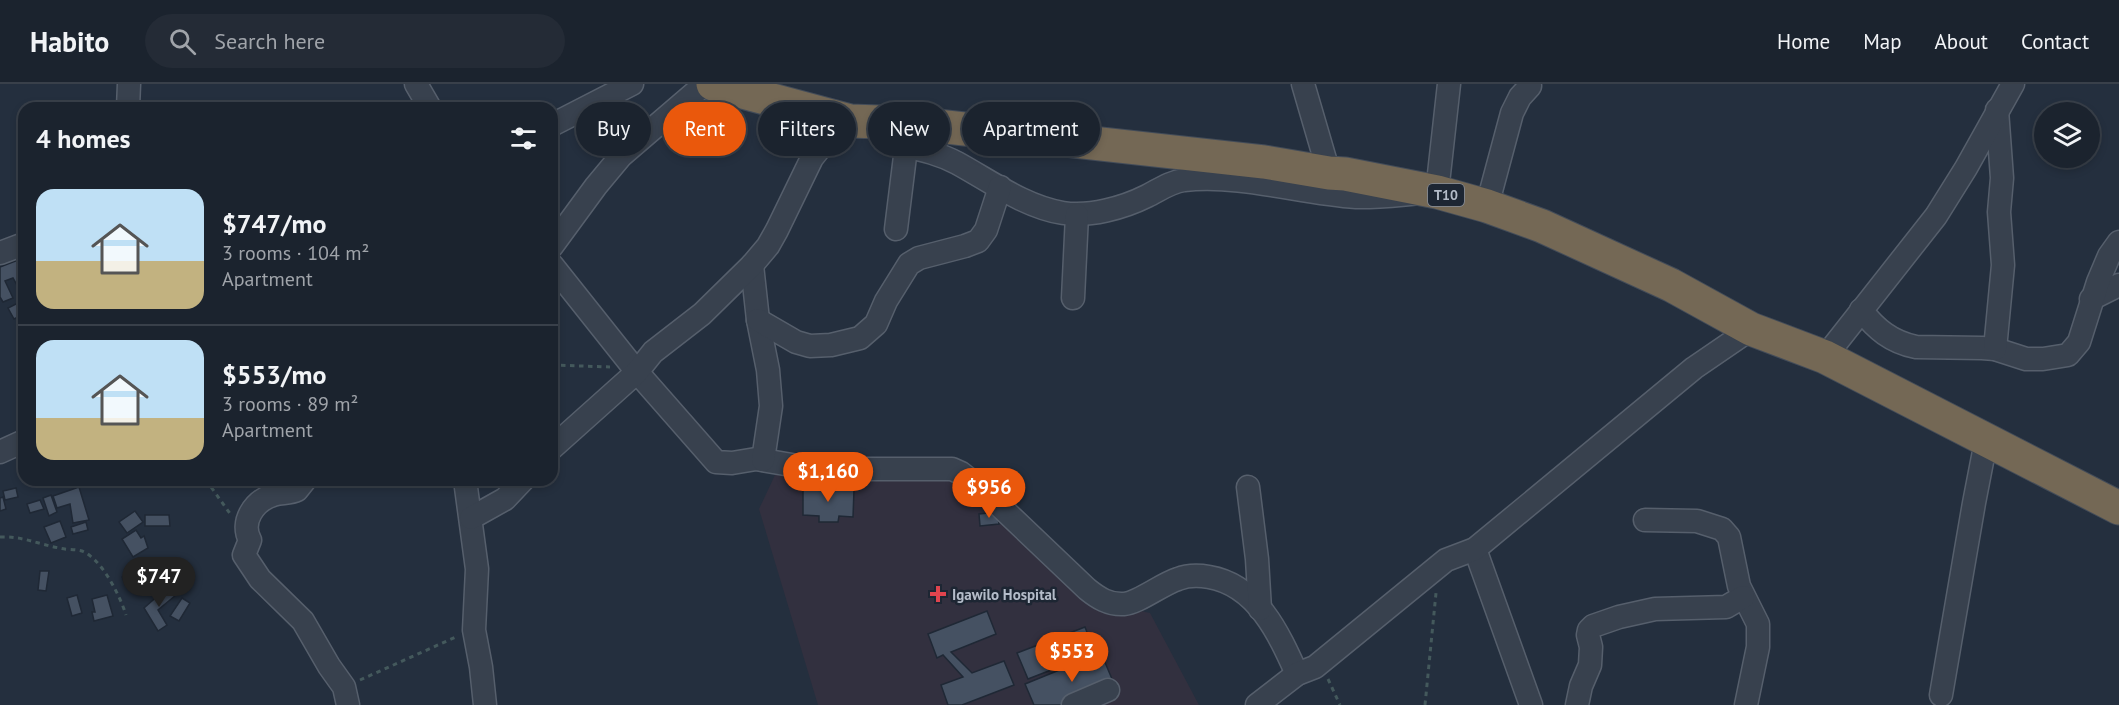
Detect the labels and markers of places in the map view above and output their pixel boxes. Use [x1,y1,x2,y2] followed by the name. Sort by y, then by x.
[779,452,877,503] pin: $1,160
[953,468,1025,519] pin: $956
[123,557,195,608] pin: $747
[929,585,947,603] marker: Igawilo Hospital
[952,585,1057,604] place label: Igawilo Hospital
[1036,632,1108,683] pin: $553

